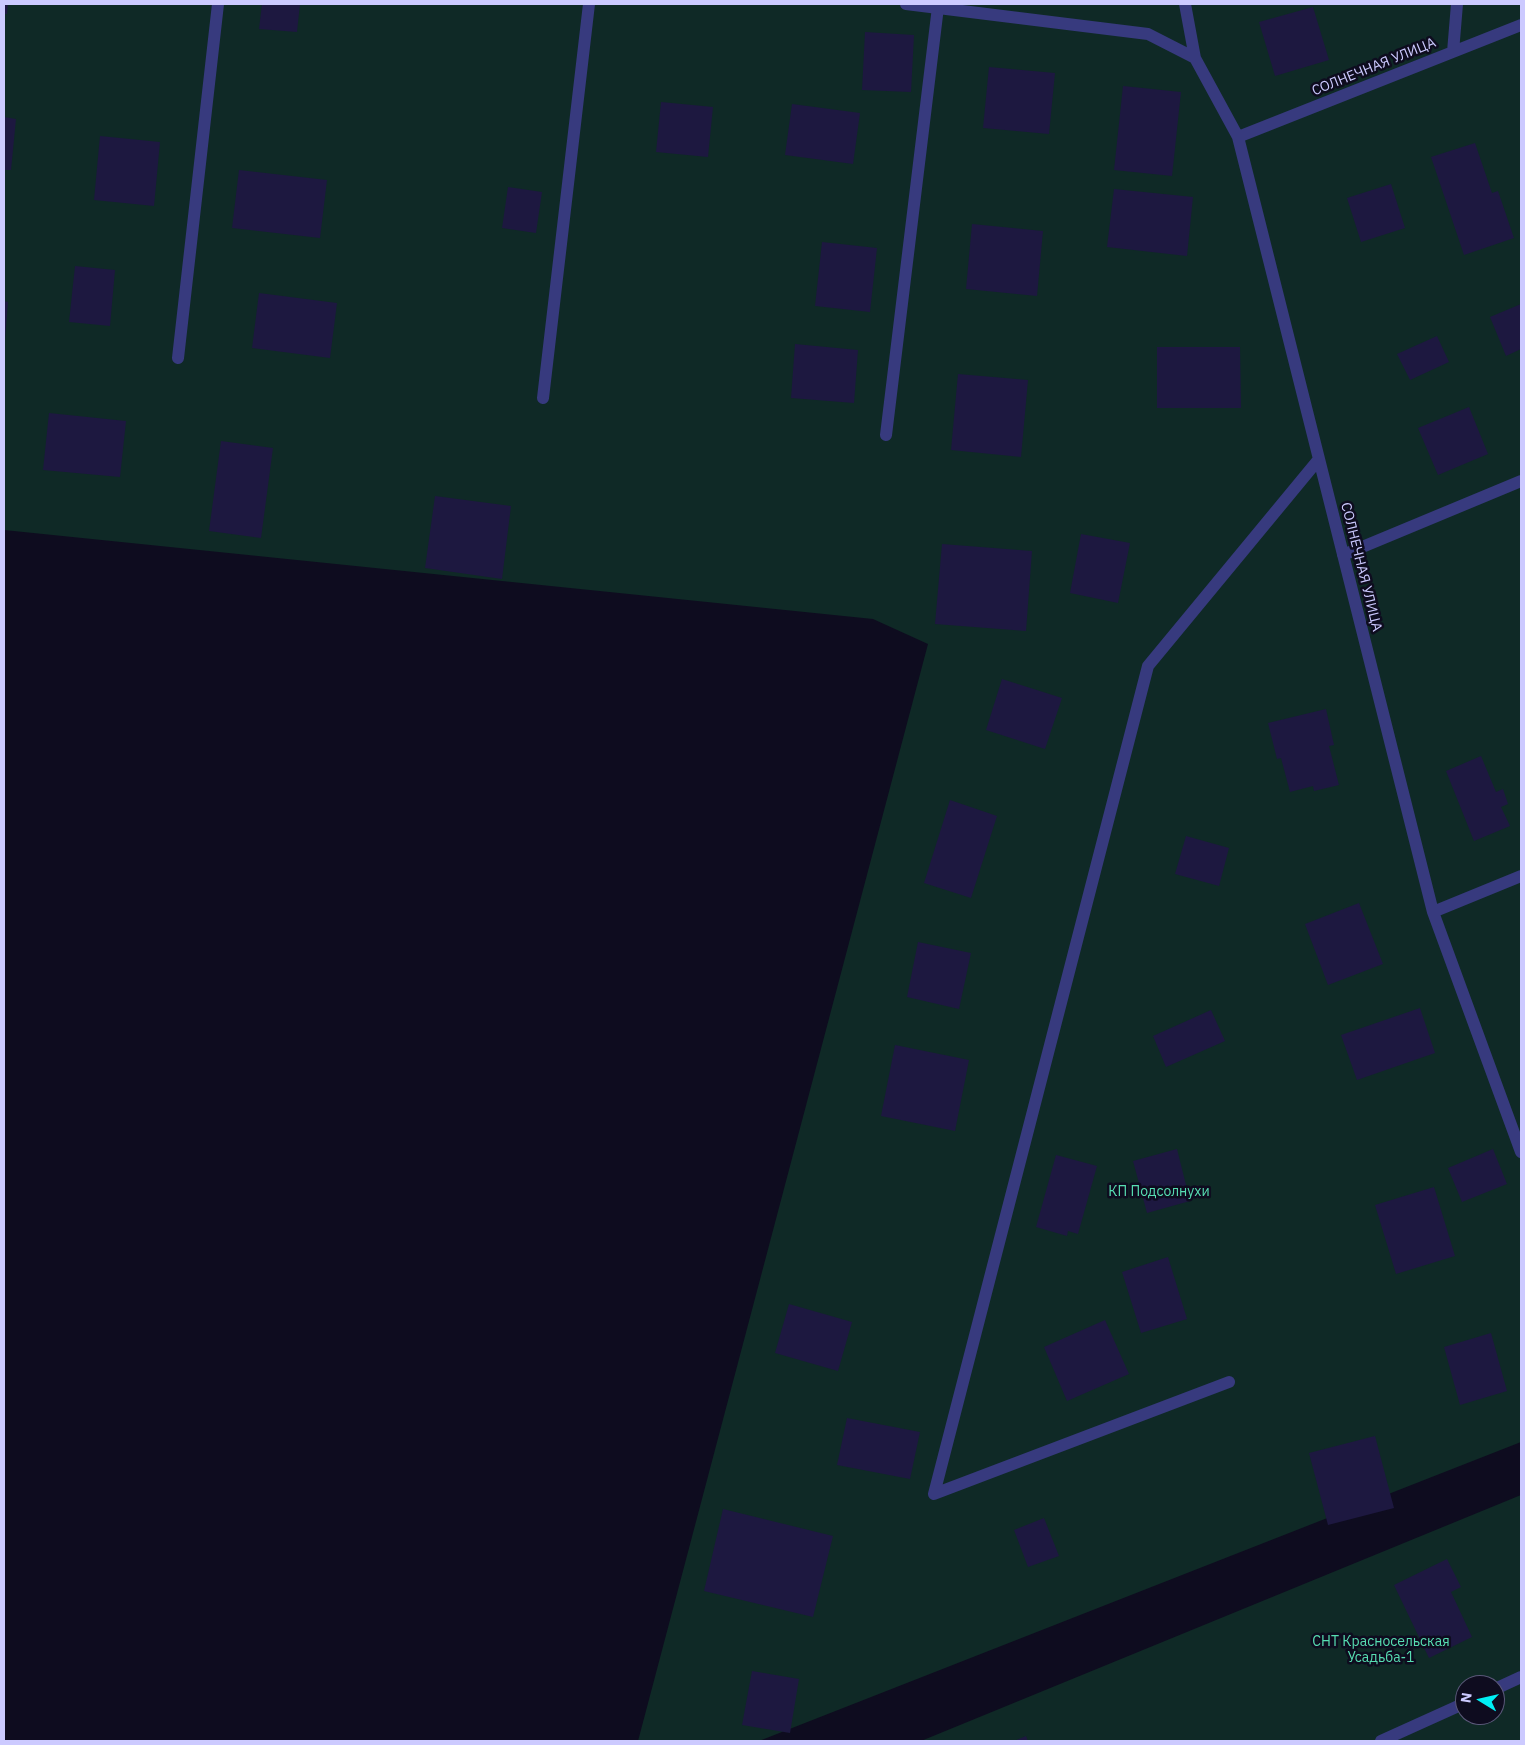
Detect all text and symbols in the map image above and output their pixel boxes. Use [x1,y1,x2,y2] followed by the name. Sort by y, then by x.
[1310,34,1438,100] street label: СОЛНЕЧНАЯ УЛИЦА
[1337,501,1385,633] street label: СОЛНЕЧНАЯ УЛИЦА
[1108,1184,1210,1200] park label: КП Подсолнухи
[1312,1634,1450,1666] park label: СНТ Красносельская Усадьба-1
[1455,1675,1505,1725] north arrow
[1456,1691,1476,1704] text: N

